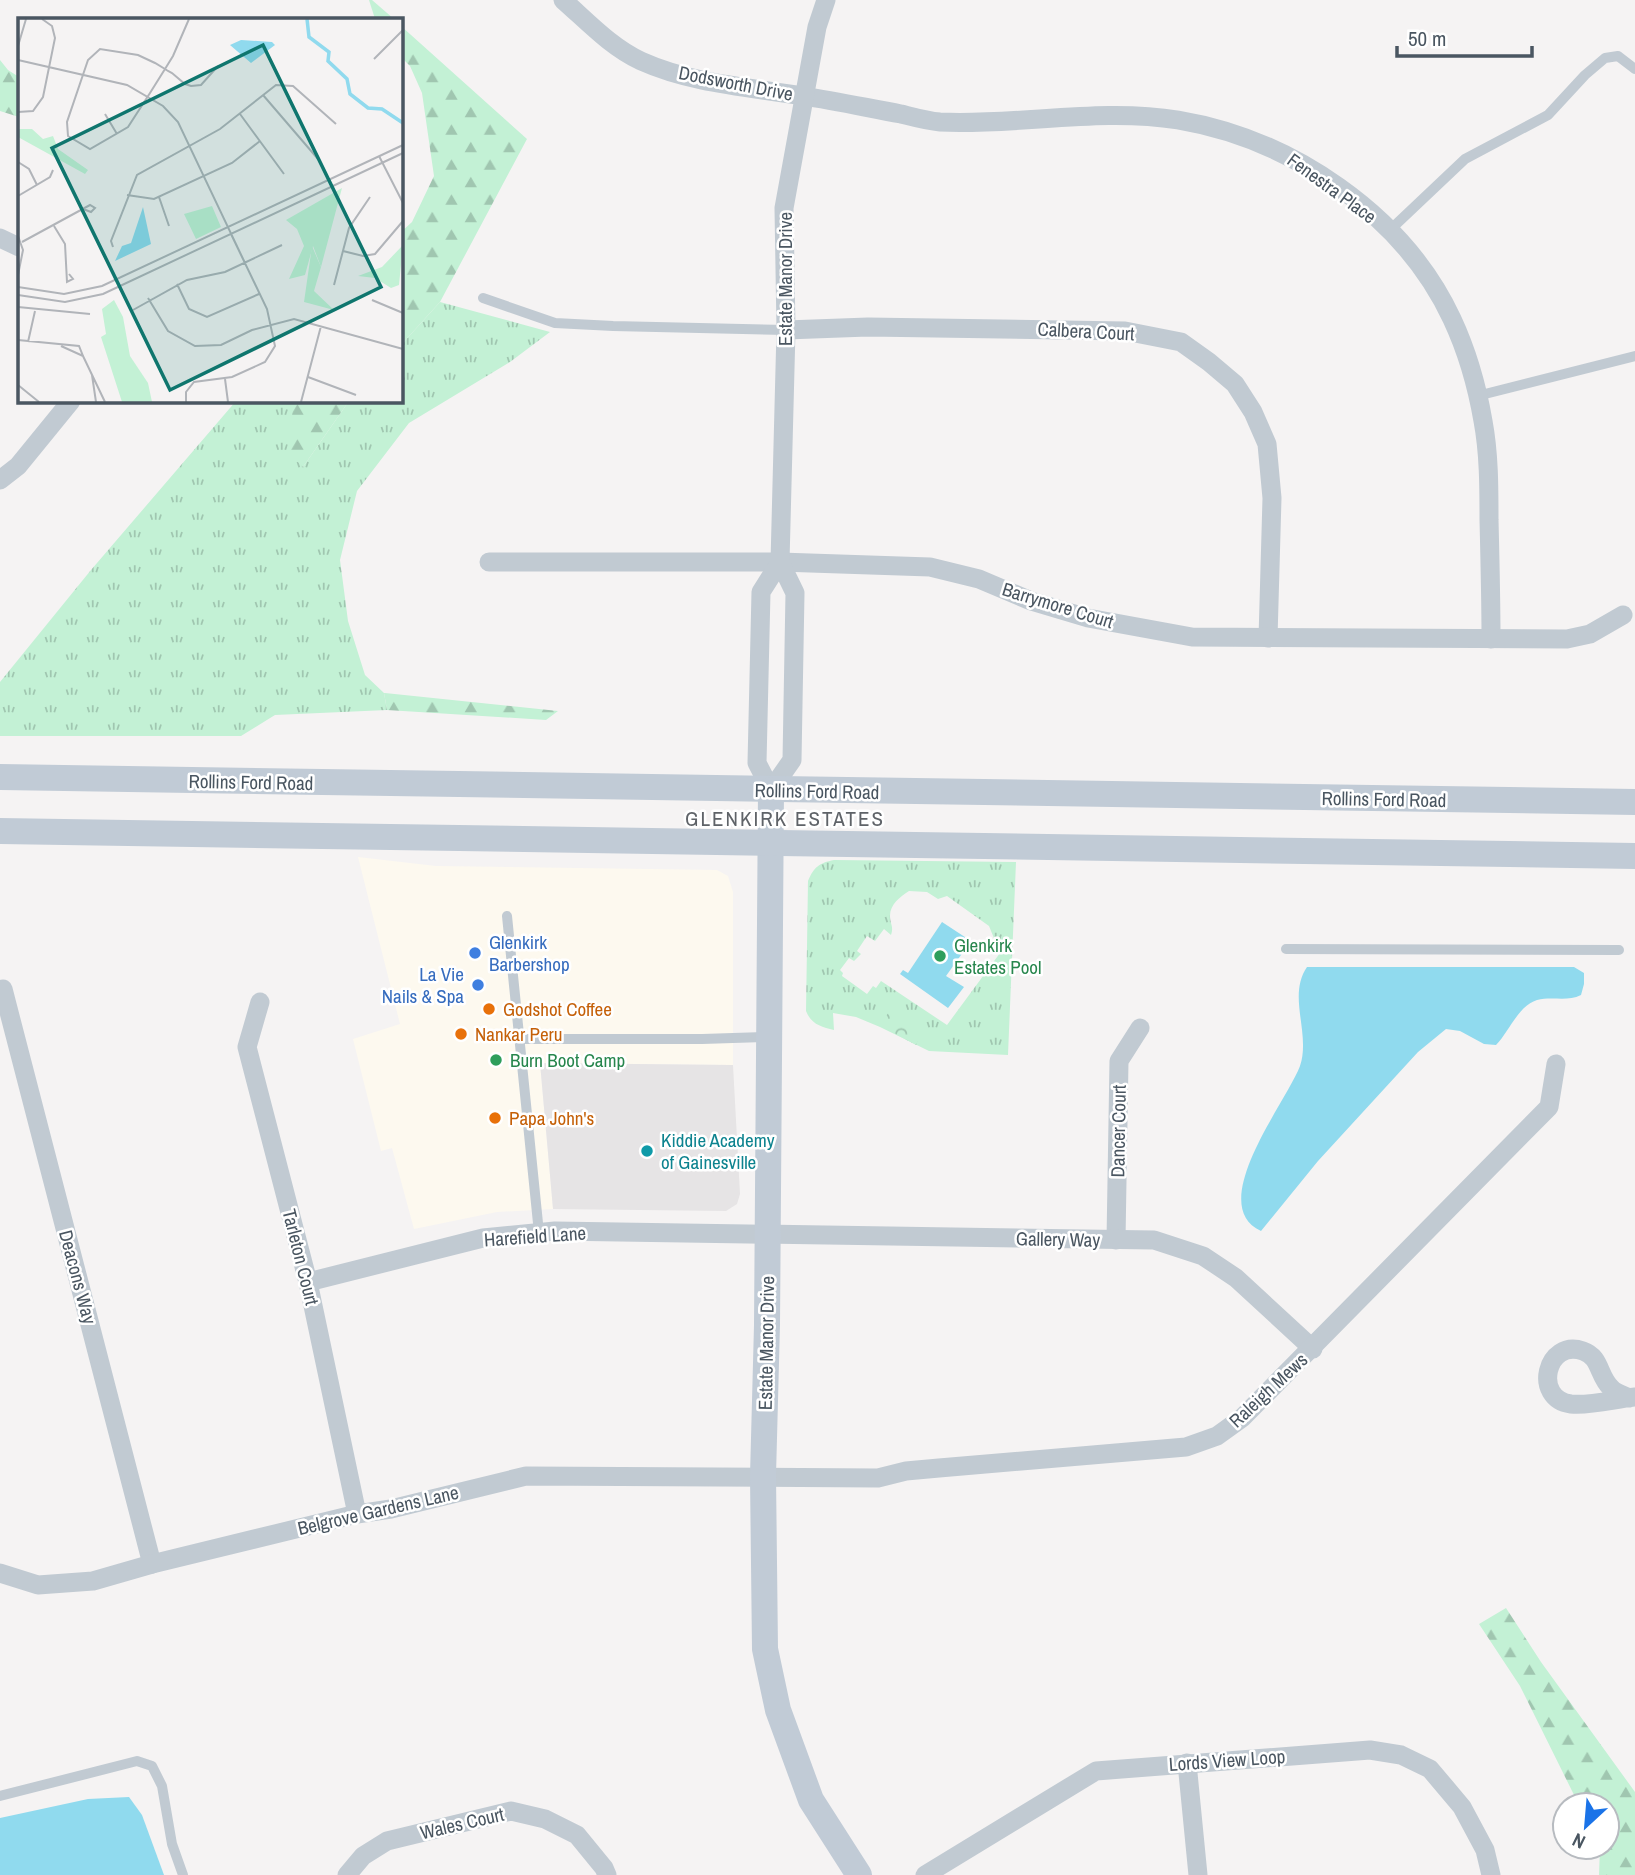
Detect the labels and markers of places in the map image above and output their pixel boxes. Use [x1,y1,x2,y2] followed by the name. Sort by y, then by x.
[489,929,570,977] place label: Glenkirk Barbershop
[954,932,1041,980] place label: Glenkirk Estates Pool
[467,945,483,961] marker: Glenkirk Barbershop
[932,948,948,964] marker: Glenkirk Estates Pool
[382,961,464,1009] place label: La Vie Nails & Spa
[470,977,486,993] marker: La Vie Nails & Spa
[503,996,612,1022] place label: Godshot Coffee
[481,1001,497,1017] marker: Godshot Coffee
[475,1021,562,1047] place label: Nankar Peru
[453,1026,469,1042] marker: Nankar Peru
[510,1047,625,1073] place label: Burn Boot Camp
[488,1052,504,1068] marker: Burn Boot Camp
[509,1105,594,1131] place label: Papa John's
[487,1110,503,1126] marker: Papa John's
[661,1127,775,1175] place label: Kiddie Academy of Gainesville
[639,1143,655,1159] marker: Kiddie Academy of Gainesville

